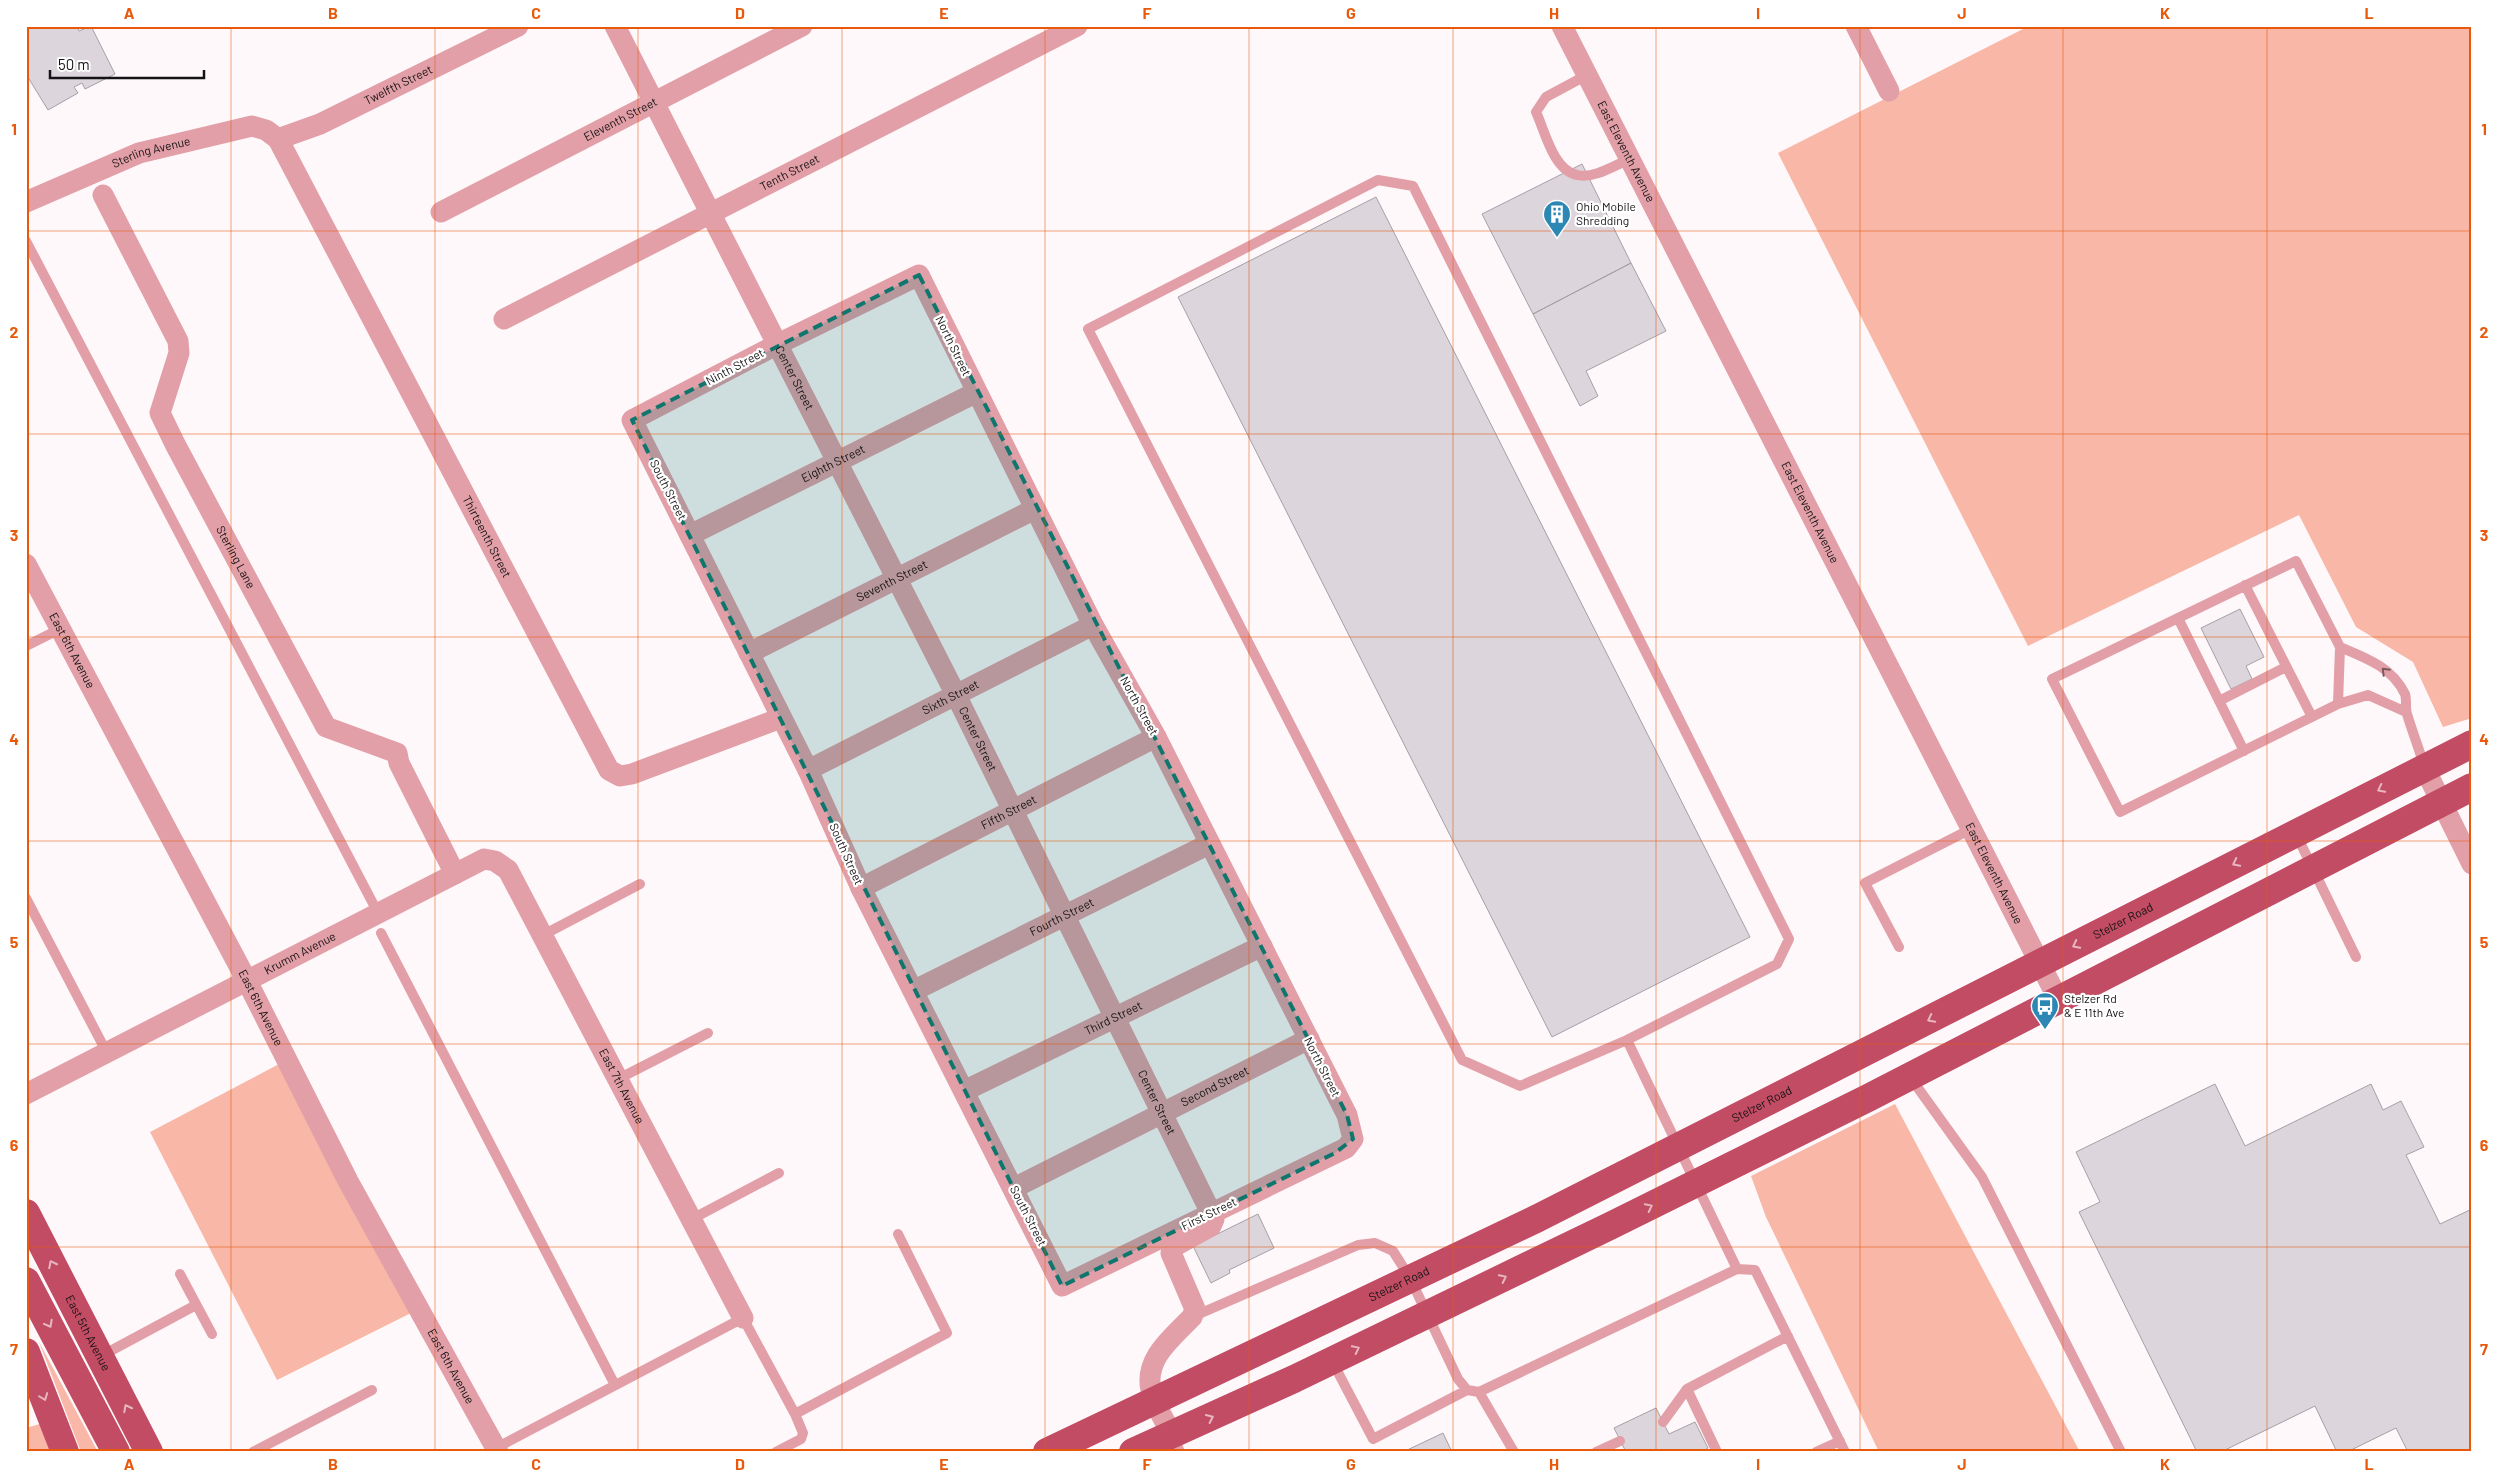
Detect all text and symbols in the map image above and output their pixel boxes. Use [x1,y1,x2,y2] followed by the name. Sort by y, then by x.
[124,3,135,22] text: A
[328,3,338,22] text: B
[531,3,541,22] text: C
[735,3,745,22] text: D
[939,3,949,22] text: E
[1143,3,1152,22] text: F
[1346,3,1356,22] text: G
[1549,3,1559,22] text: H
[1756,3,1760,22] text: I
[1957,3,1967,22] text: J
[2160,3,2170,22] text: K
[2364,3,2374,22] text: L
[50,48,204,80] scale bar
[58,55,90,73] text: 50 m
[361,62,434,107] street label: Twelfth Street
[581,94,659,143] street label: Eleventh Street
[1595,98,1659,204] street label: East Eleventh Avenue
[11,119,17,138] text: 1
[2481,119,2487,138] text: 1
[109,133,191,170] street label: Sterling Avenue
[757,151,821,193] street label: Tenth Street
[1542,199,1572,238] building icon: Ohio Mobile Shredding
[1576,199,1636,227] place label: Ohio Mobile Shredding
[933,313,974,378] street label: North Street
[10,322,19,341] text: 2
[2480,322,2489,341] text: 2
[773,343,817,412] street label: Center Street
[703,345,766,387] street label: Ninth Street
[799,441,867,484] street label: Eighth Street
[648,457,690,522] street label: South Street
[1779,459,1843,565] street label: East Eleventh Avenue
[460,493,515,580] street label: Thirteenth Street
[214,523,259,591] street label: Sterling Lane
[10,525,18,544] text: 3
[2480,525,2488,544] text: 3
[854,556,929,604] street label: Seventh Street
[47,610,99,690] street label: East 6th Avenue
[2382,668,2391,677] one-way arrow
[1118,674,1162,737] street label: North Street
[919,676,981,717] street label: Sixth Street
[957,704,1000,773] street label: Center Street
[9,729,19,748] text: 4
[2479,729,2489,748] text: 4
[2377,783,2386,793] one-way arrow
[978,792,1038,831] street label: Fifth Street
[1963,820,2026,926] street label: East Eleventh Avenue
[827,821,867,887] street label: South Street
[2232,857,2241,867] one-way arrow
[1027,894,1096,938] street label: Fourth Street
[2090,899,2155,941] street label: Stelzer Road
[261,928,338,977] street label: Krumm Avenue
[10,932,19,951] text: 5
[2480,932,2489,951] text: 5
[2072,939,2081,949] one-way arrow
[236,967,287,1048] street label: East 6th Avenue
[2030,991,2060,1030] bus stop icon: Stelzer Rd & E 11th Ave
[2064,991,2124,1019] place label: Stelzer Rd & E 11th Ave
[1082,998,1144,1037] street label: Third Street
[1927,1013,1936,1023] one-way arrow
[1302,1034,1344,1099] street label: North Street
[597,1046,648,1126] street label: East 7th Avenue
[1178,1063,1251,1109] street label: Second Street
[1136,1067,1179,1137] street label: Center Street
[1729,1082,1794,1125] street label: Stelzer Road
[10,1135,19,1154] text: 6
[2480,1135,2489,1154] text: 6
[1008,1183,1050,1248] street label: South Street
[1179,1194,1238,1232] street label: First Street
[1643,1203,1652,1213] one-way arrow
[49,1260,59,1269] one-way arrow
[1366,1263,1431,1304] street label: Stelzer Road
[1497,1274,1506,1284] one-way arrow
[63,1292,114,1373] street label: East 5th Avenue
[43,1319,53,1328] one-way arrow
[425,1326,478,1406] street label: East 6th Avenue
[10,1339,18,1358] text: 7
[2480,1339,2488,1358] text: 7
[1351,1345,1360,1355] one-way arrow
[38,1393,48,1401] one-way arrow
[123,1405,133,1414] one-way arrow
[1204,1415,1213,1425] one-way arrow
[124,1454,135,1473] text: A
[328,1454,338,1473] text: B
[531,1454,541,1473] text: C
[735,1454,745,1473] text: D
[939,1454,949,1473] text: E
[1143,1454,1152,1473] text: F
[1346,1454,1356,1473] text: G
[1549,1454,1559,1473] text: H
[1756,1454,1760,1473] text: I
[1957,1454,1967,1473] text: J
[2160,1454,2170,1473] text: K
[2364,1454,2374,1473] text: L

